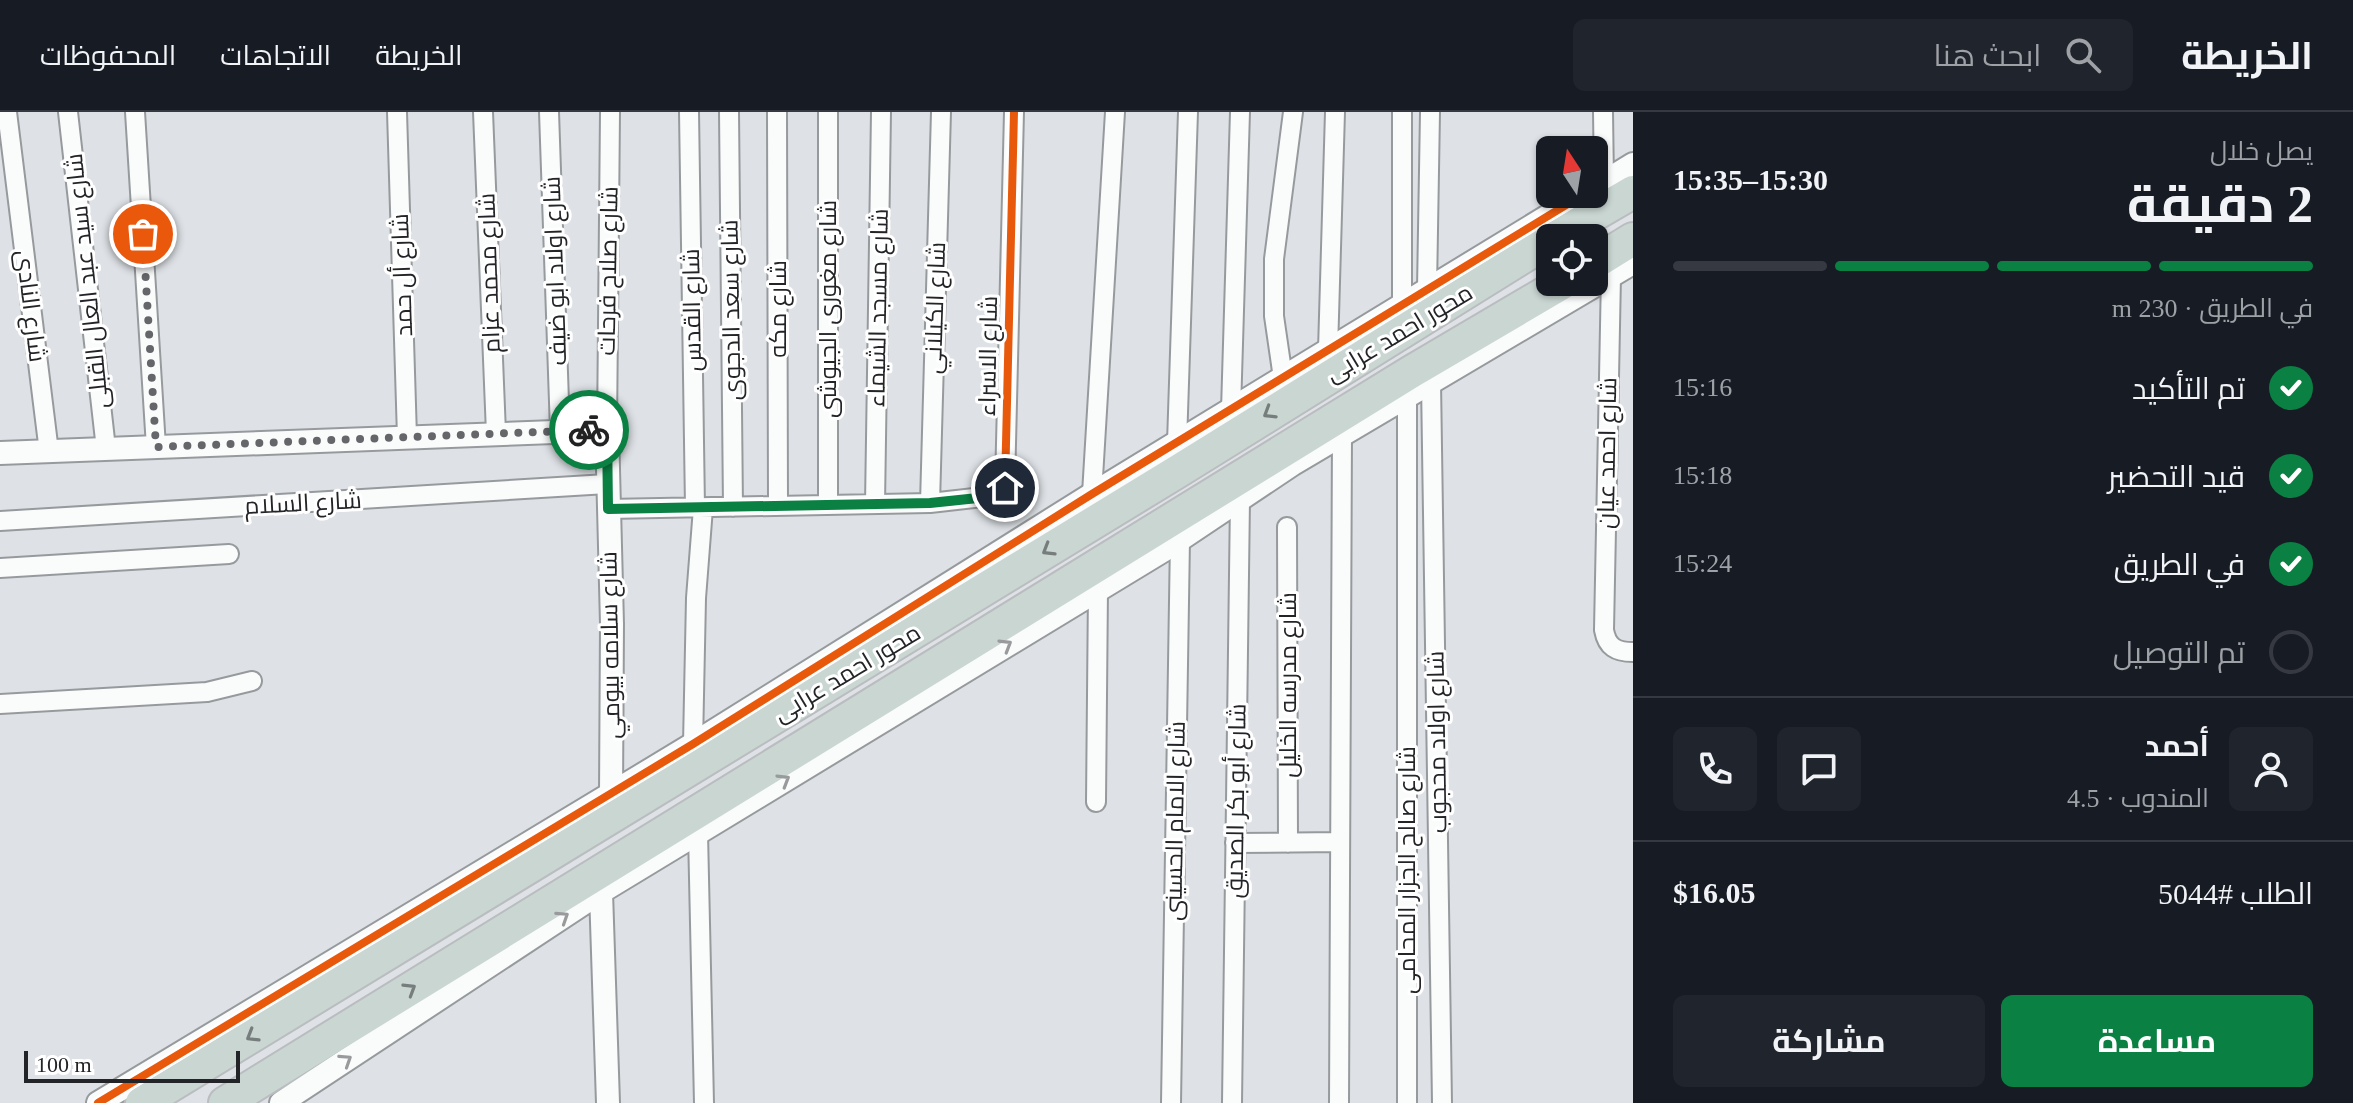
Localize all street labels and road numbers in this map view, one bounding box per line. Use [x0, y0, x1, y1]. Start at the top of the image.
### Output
street label: شارع سيد عبد العال القبلى [61, 152, 116, 410]
street label: شارع اولاد ابو ضيف [539, 176, 574, 366]
street label: شارع صلاح فرحات [594, 186, 625, 356]
street label: شارع محمد عزام [473, 192, 508, 354]
street label: شارع مغورى الجيوشى [815, 200, 844, 418]
street label: شارع مسجد الشيماء [863, 208, 896, 408]
street label: شارع أل حمد [384, 213, 420, 337]
street label: شارع سعد الدجوى [716, 219, 749, 401]
street label: شارع الكيلاني [920, 242, 956, 375]
street label: شارع النادى [8, 248, 51, 364]
street label: شارع القدس [678, 248, 709, 372]
street label: شارع مكه [765, 260, 794, 358]
street label: محور احمد عرابى [1321, 279, 1478, 388]
street label: شارع الاسراء [974, 296, 1005, 417]
street label: شارع احمد عيان [1593, 377, 1624, 529]
street label: شارع السلام [244, 487, 362, 522]
street label: شارع سلامه بيومي [595, 551, 631, 739]
street label: شارع مدرسه الخليل [1275, 592, 1304, 778]
street label: محور احمد عرابى [769, 619, 926, 728]
street label: شارع اولاد محجوب [1422, 651, 1455, 833]
street label: شارع أبو بكر الصديق [1218, 703, 1254, 899]
street label: شارع الامام الحسينى [1160, 721, 1193, 921]
street label: شارع صالح الجزار المحامى [1394, 746, 1423, 994]

